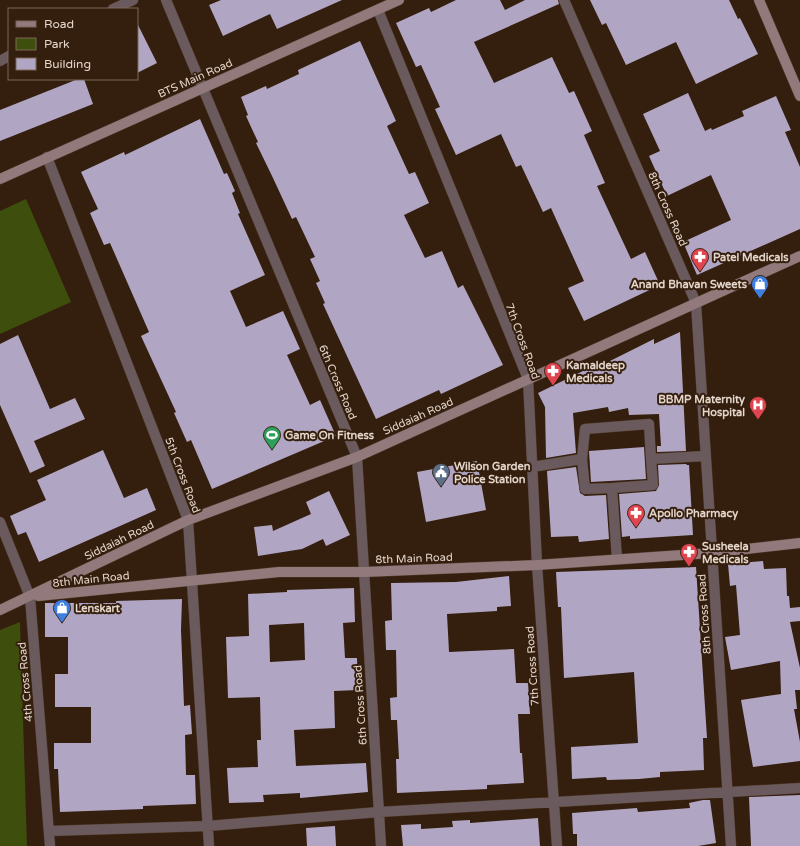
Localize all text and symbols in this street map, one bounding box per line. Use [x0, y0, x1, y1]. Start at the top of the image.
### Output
legend [8, 8, 138, 80]
text: Road [44, 17, 74, 31]
text: Park [44, 37, 70, 51]
street label: BTS Main Road [156, 56, 235, 101]
text: Building [44, 57, 91, 71]
street label: 8th Cross Road [645, 170, 690, 248]
pharmacy icon: Patel Medicals [690, 247, 710, 272]
place label: Patel Medicals [713, 251, 789, 264]
shop icon: Anand Bhavan Sweets [750, 274, 770, 299]
place label: Anand Bhavan Sweets [631, 278, 748, 291]
street label: 7th Cross Road [503, 301, 542, 381]
street label: 6th Cross Road [316, 343, 359, 422]
place label: Kamaldeep Medicals [566, 359, 625, 385]
pharmacy icon: Kamaldeep Medicals [543, 361, 563, 386]
place label: BBMP Maternity Hospital [658, 393, 745, 420]
street label: Siddaiah Road [381, 395, 455, 438]
hospital icon: BBMP Maternity Hospital [748, 395, 768, 420]
sports icon: Game On Fitness [262, 425, 282, 450]
place label: Game On Fitness [285, 429, 375, 442]
street label: 5th Cross Road [162, 435, 203, 515]
place label: Wilson Garden Police Station [454, 460, 531, 486]
public building icon: Wilson Garden Police Station [431, 462, 451, 487]
pharmacy icon: Apollo Pharmacy [626, 503, 646, 528]
place label: Apollo Pharmacy [649, 507, 738, 521]
street label: Siddaiah Road [82, 518, 156, 563]
place label: Susheela Medicals [702, 540, 749, 566]
pharmacy icon: Susheela Medicals [679, 542, 699, 567]
street label: 8th Main Road [375, 551, 453, 566]
street label: 8th Main Road [52, 569, 130, 590]
street label: 8th Cross Road [695, 574, 714, 654]
shop icon: Lenskart [52, 598, 72, 623]
place label: Lenskart [75, 602, 121, 615]
street label: 7th Cross Road [523, 626, 542, 706]
street label: 4th Cross Road [16, 641, 35, 722]
street label: 6th Cross Road [351, 665, 370, 745]

